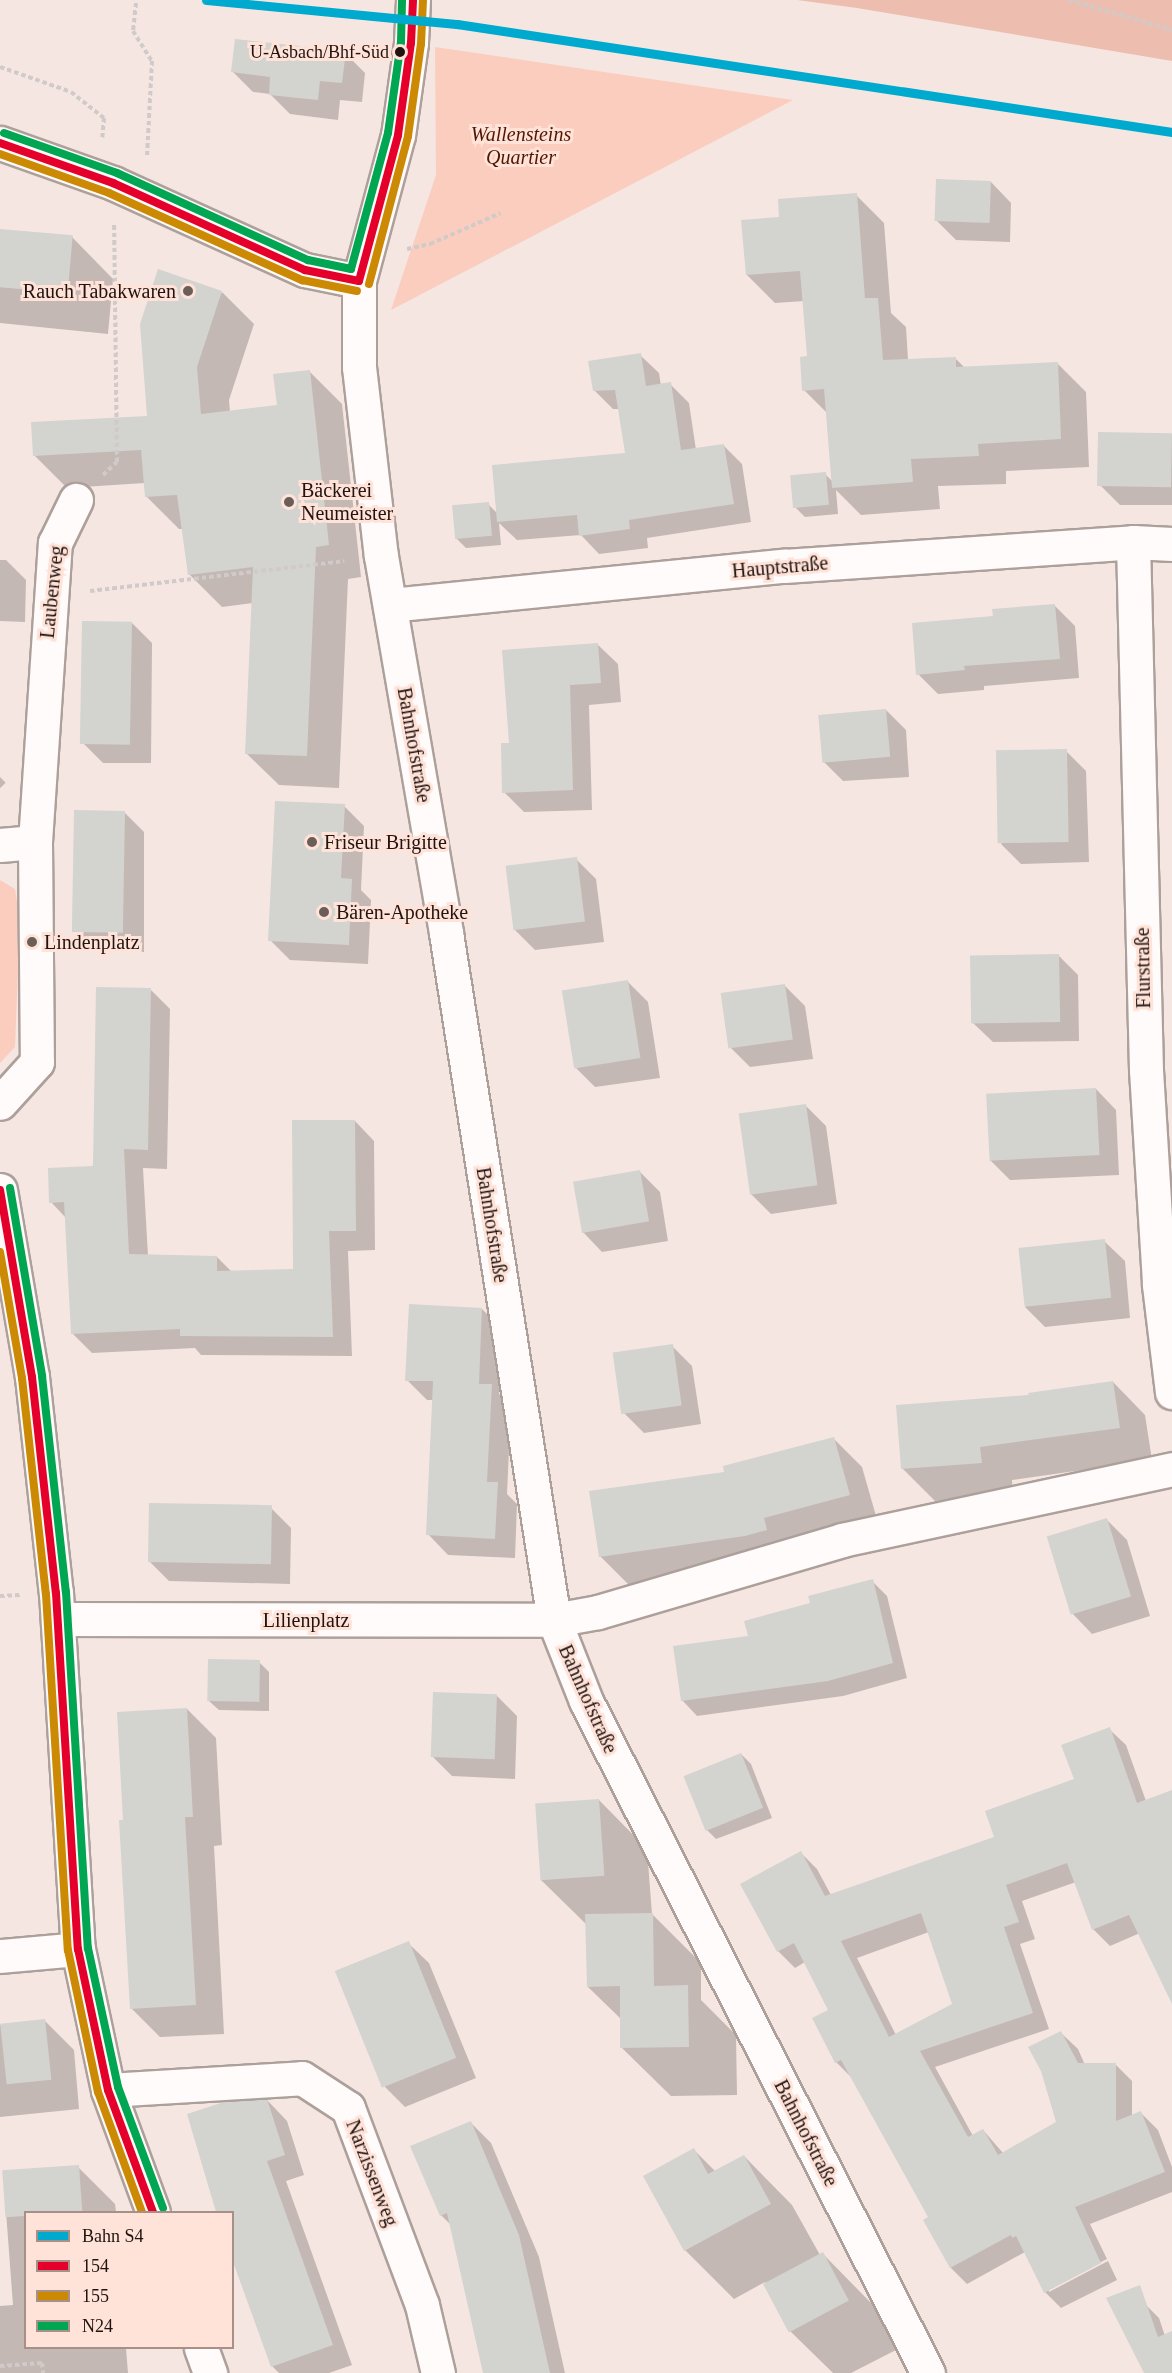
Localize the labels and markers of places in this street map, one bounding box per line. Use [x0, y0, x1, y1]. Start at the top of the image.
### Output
place label: U-Asbach/Bhf-Süd [250, 41, 389, 63]
marker: U-Asbach/Bhf-Süd [394, 46, 406, 58]
place label: Rauch Tabakwaren [22, 279, 176, 303]
marker: Rauch Tabakwaren [181, 284, 195, 298]
place label: Bäckerei Neumeister [301, 478, 393, 525]
marker: Bäckerei Neumeister [282, 495, 296, 509]
place label: Friseur Brigitte [324, 830, 447, 854]
marker: Friseur Brigitte [305, 835, 319, 849]
place label: Bären-Apotheke [336, 900, 468, 924]
marker: Bären-Apotheke [317, 905, 331, 919]
place label: Lindenplatz [44, 930, 140, 954]
marker: Lindenplatz [25, 935, 39, 949]

